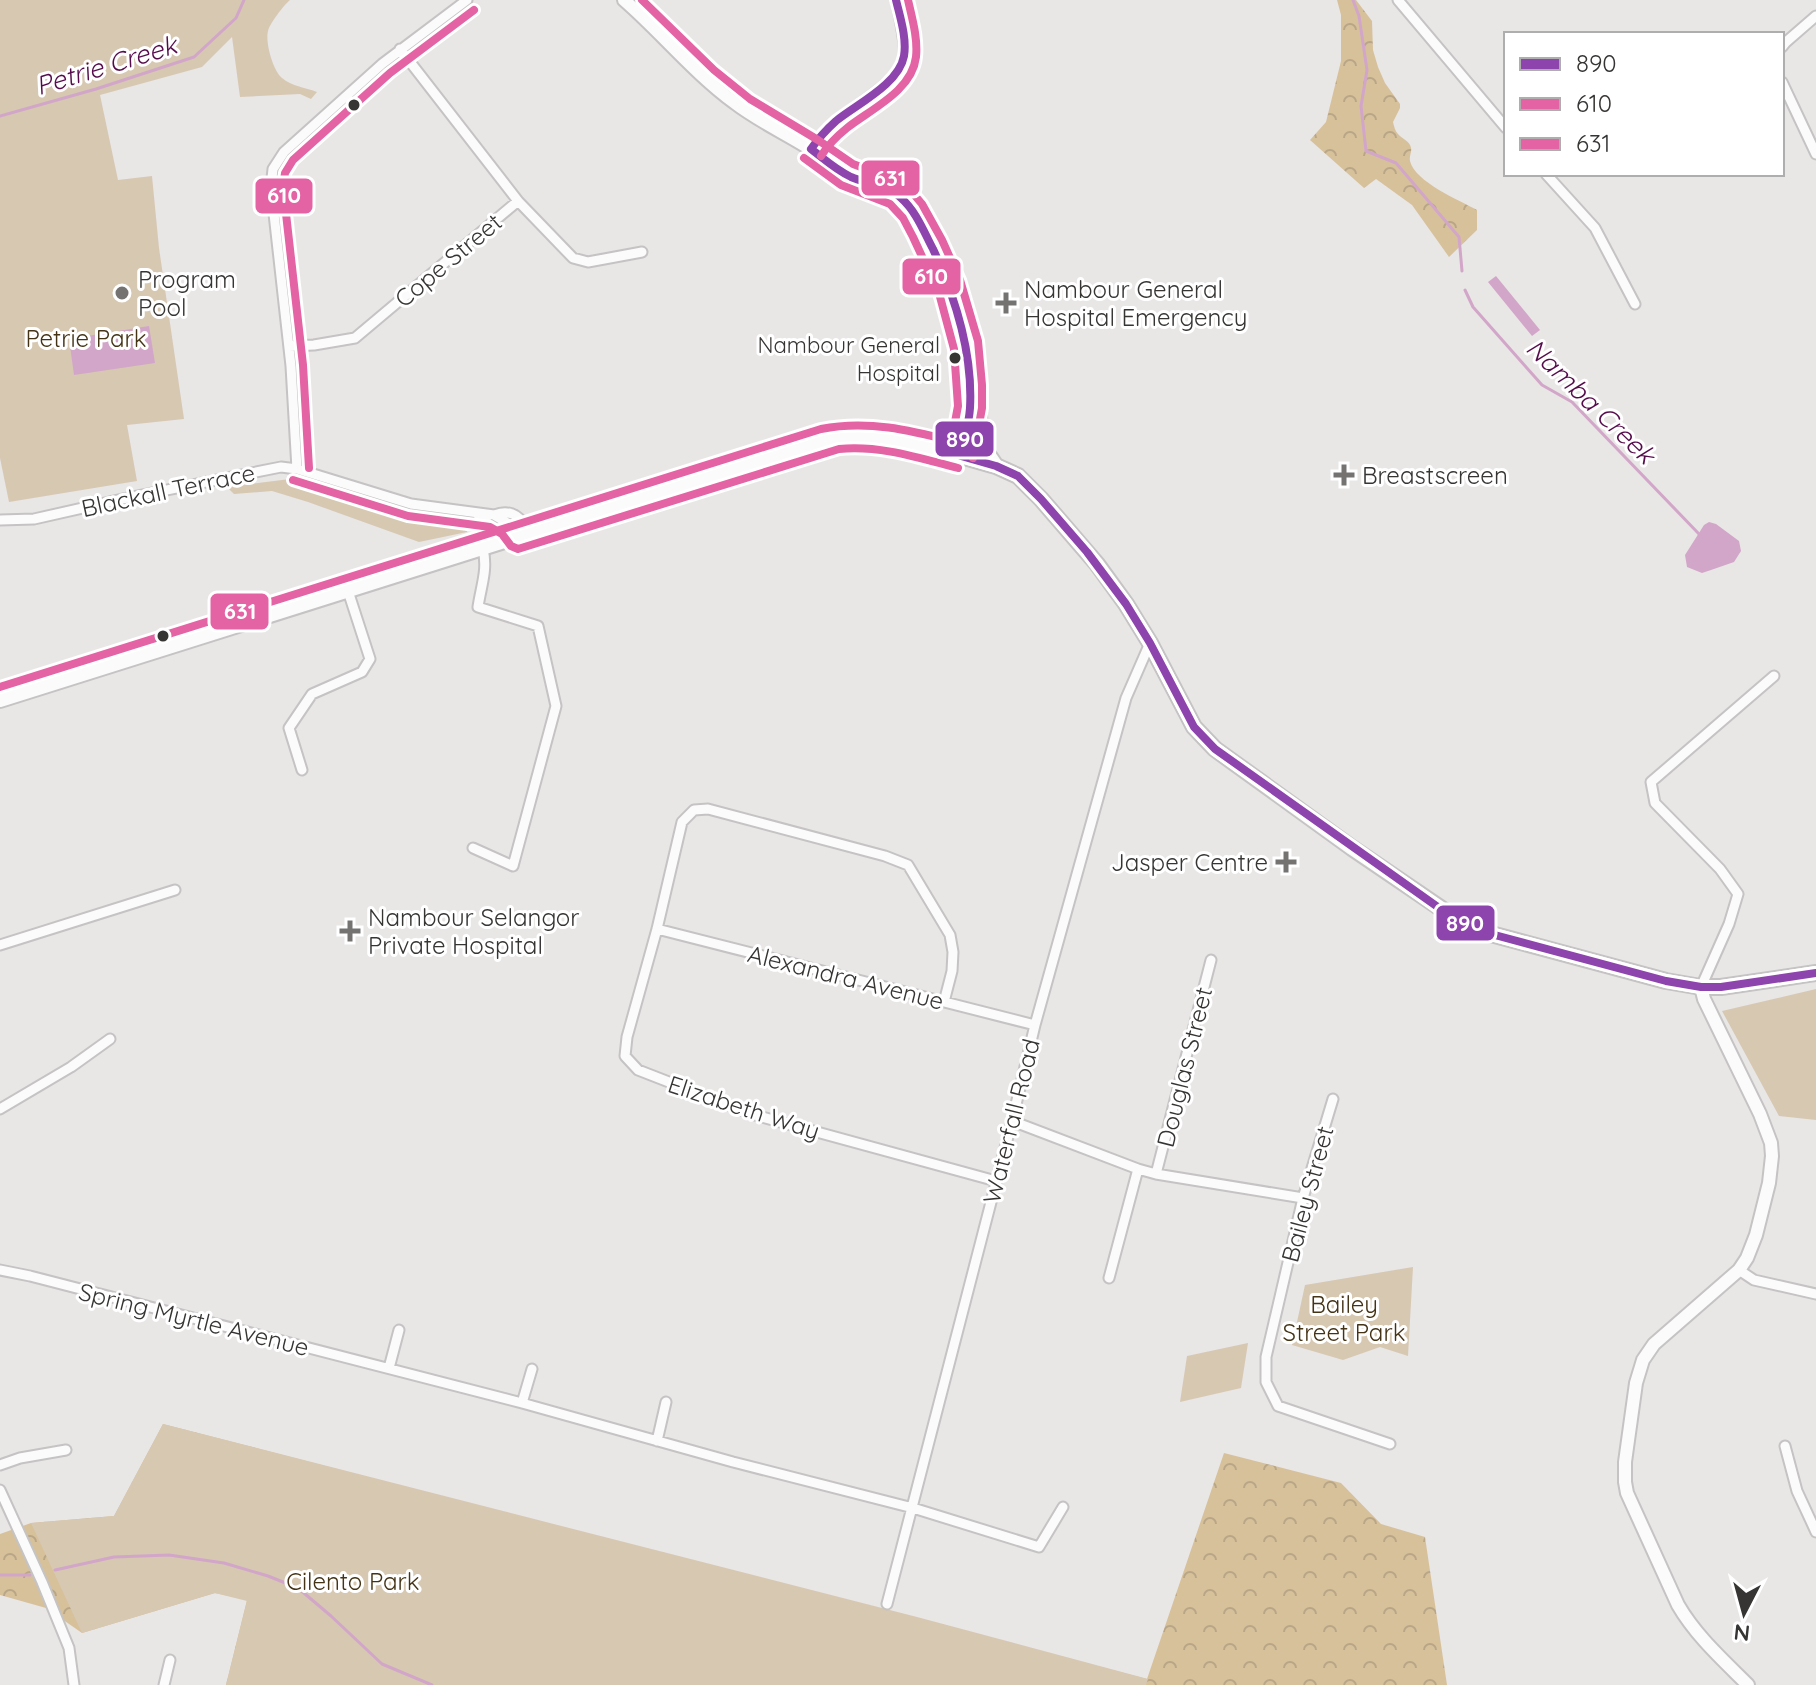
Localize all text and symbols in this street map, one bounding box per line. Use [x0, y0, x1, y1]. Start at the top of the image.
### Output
water label: Petrie Creek [31, 27, 183, 102]
legend [1504, 32, 1784, 176]
text: 890 [1576, 48, 1617, 78]
text: 610 [1576, 88, 1612, 118]
unlabelled marker [346, 97, 362, 113]
text: 631 [1576, 128, 1610, 158]
line badge: 631 [860, 159, 921, 197]
text: 631 [874, 164, 906, 192]
line badge: 610 [254, 177, 314, 215]
text: 610 [267, 181, 301, 209]
street label: Cope Street [388, 207, 508, 313]
line badge: 610 [901, 257, 962, 296]
text: 610 [914, 262, 948, 290]
place label: Program Pool [138, 264, 236, 322]
place label: Nambour General Hospital Emergency [1024, 274, 1247, 332]
marker: Program Pool [113, 284, 131, 302]
marker: Nambour General Hospital Emergency [995, 292, 1017, 314]
park label: Petrie Park [25, 323, 147, 353]
place label: Nambour General Hospital [758, 331, 940, 387]
water label: Namba Creek [1520, 331, 1664, 472]
marker: Nambour General Hospital [947, 350, 963, 366]
line badge: 890 [934, 420, 995, 458]
text: 890 [946, 425, 984, 453]
street label: Blackall Terrace [78, 457, 258, 523]
place label: Breastscreen [1362, 460, 1508, 490]
marker: Breastscreen [1333, 464, 1355, 486]
line badge: 631 [209, 592, 270, 631]
text: 631 [224, 597, 256, 625]
unlabelled marker [155, 628, 171, 644]
place label: Jasper Centre [1111, 847, 1268, 877]
marker: Jasper Centre [1275, 851, 1297, 873]
place label: Nambour Selangor Private Hospital [368, 902, 580, 960]
line badge: 890 [1435, 904, 1496, 942]
text: 890 [1446, 909, 1484, 937]
marker: Nambour Selangor Private Hospital [339, 920, 361, 942]
street label: Alexandra Avenue [745, 938, 947, 1016]
street label: Douglas Street [1150, 984, 1218, 1150]
street label: Waterfall Road [976, 1036, 1046, 1206]
street label: Elizabeth Way [664, 1068, 824, 1146]
street label: Bailey Street [1274, 1123, 1340, 1265]
street label: Spring Myrtle Avenue [76, 1276, 312, 1362]
park label: Bailey Street Park [1283, 1289, 1405, 1347]
park label: Cilento Park [286, 1566, 420, 1596]
north arrow [1704, 1573, 1784, 1653]
text: N [1732, 1618, 1751, 1648]

